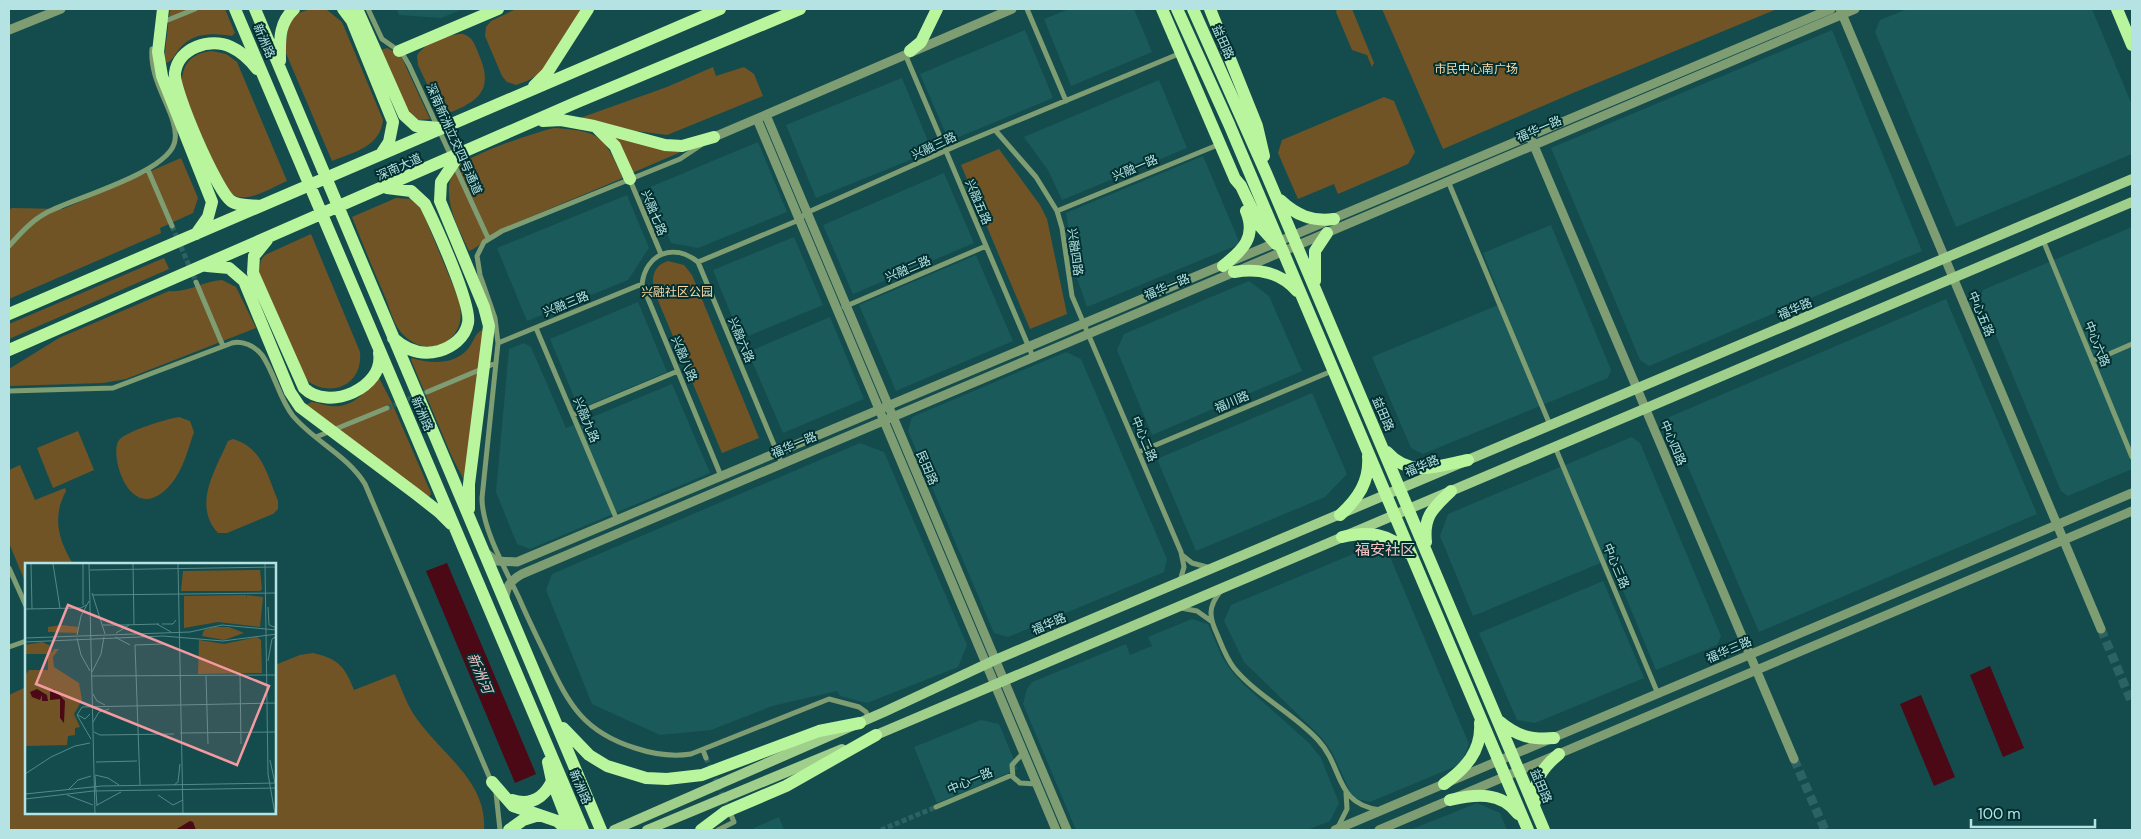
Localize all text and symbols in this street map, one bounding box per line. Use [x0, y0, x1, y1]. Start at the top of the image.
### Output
street label: 新洲路 [250, 21, 278, 61]
street label: 益田路 [1208, 22, 1238, 62]
park label: 市民中心南广场 [1434, 61, 1518, 77]
street label: 深南新洲立交四号通道 [422, 81, 486, 197]
street label: 福华一路 [1514, 112, 1564, 146]
street label: 兴融三路 [909, 129, 959, 163]
street label: 深南大道 [374, 150, 424, 184]
street label: 兴融一路 [1110, 151, 1160, 185]
street label: 兴融五路 [961, 177, 995, 227]
street label: 兴融七路 [638, 188, 670, 238]
street label: 兴融四路 [1064, 227, 1086, 277]
street label: 兴融二路 [883, 252, 933, 286]
street label: 福华一路 [1142, 270, 1192, 304]
park label: 兴融社区公园 [641, 284, 713, 300]
street label: 兴融三路 [541, 288, 591, 320]
street label: 中心五路 [1964, 289, 1998, 339]
street label: 福华路 [1775, 295, 1815, 323]
street label: 兴融六路 [724, 315, 758, 365]
street label: 中心六路 [2081, 319, 2113, 369]
street label: 兴融八路 [667, 334, 701, 384]
street label: 福川路 [1212, 388, 1252, 416]
street label: 新洲路 [408, 394, 436, 434]
street label: 益田路 [1369, 394, 1397, 434]
street label: 兴融九路 [569, 395, 603, 445]
street label: 中心二路 [1127, 414, 1161, 464]
street label: 中心四路 [1656, 418, 1690, 468]
street label: 福华一路 [769, 428, 819, 462]
street label: 民田路 [913, 448, 941, 488]
street label: 福华路 [1402, 452, 1442, 480]
district label: 福安社区 [1355, 540, 1415, 560]
street label: 中心三路 [1599, 541, 1633, 591]
inset map [25, 563, 276, 814]
street label: 福华路 [1029, 610, 1069, 638]
street label: 福华三路 [1704, 633, 1754, 667]
water label: 新洲河 [464, 650, 498, 699]
street label: 中心一路 [945, 764, 995, 798]
street label: 益田路 [1527, 766, 1555, 806]
street label: 新洲路 [566, 767, 594, 807]
scale bar [1971, 796, 2095, 828]
text: 100 m [1978, 804, 2021, 824]

